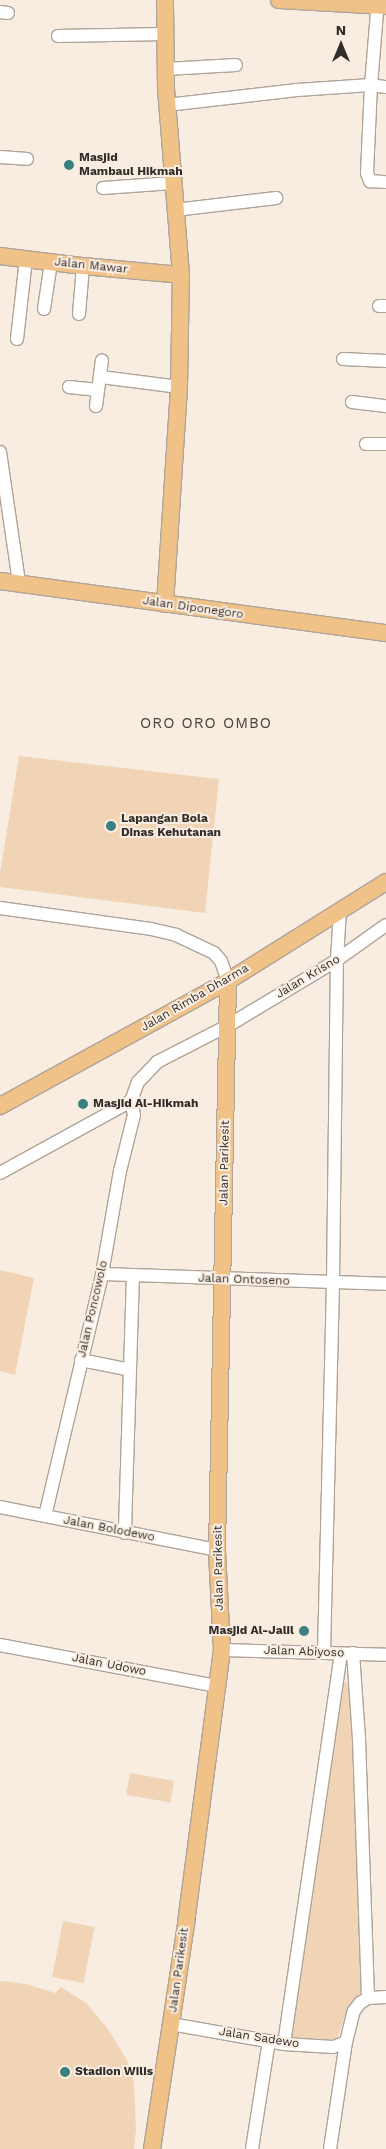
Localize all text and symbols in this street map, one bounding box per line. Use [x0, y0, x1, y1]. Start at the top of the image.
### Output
north arrow [316, 20, 366, 70]
text: N [336, 22, 346, 38]
place label: Masjid Mambaul Hikmah [79, 151, 183, 179]
marker: Masjid Mambaul Hikmah [63, 159, 75, 171]
street label: Jalan Mawar [54, 255, 128, 277]
street label: Jalan Diponegoro [142, 594, 244, 622]
district label: ORO ORO OMBO [139, 715, 273, 733]
place label: Lapangan Bola Dinas Kehutanan [121, 812, 221, 840]
marker: Lapangan Bola Dinas Kehutanan [105, 820, 117, 832]
street label: Jalan Krisno [273, 952, 343, 1002]
street label: Jalan Rimba Dharma [138, 961, 252, 1035]
place label: Masjid Al-Hikmah [93, 1097, 199, 1111]
marker: Masjid Al-Hikmah [77, 1098, 89, 1110]
street label: Jalan Parikesit [217, 1120, 233, 1206]
street label: Jalan Poncowolo [75, 1259, 111, 1359]
street label: Jalan Ontoseno [198, 1271, 290, 1289]
street label: Jalan Bolodewo [62, 1513, 156, 1545]
street label: Jalan Parikesit [211, 1525, 227, 1611]
place label: Masjid Al-Jalil [208, 1624, 294, 1638]
marker: Masjid Al-Jalil [298, 1625, 310, 1637]
street label: Jalan Abiyoso [263, 1643, 345, 1661]
street label: Jalan Udowo [71, 1651, 147, 1679]
street label: Jalan Parikesit [166, 1927, 192, 2013]
street label: Jalan Sadewo [218, 2025, 300, 2051]
place label: Stadion Wilis [75, 2065, 153, 2079]
marker: Stadion Wilis [59, 2066, 71, 2078]

